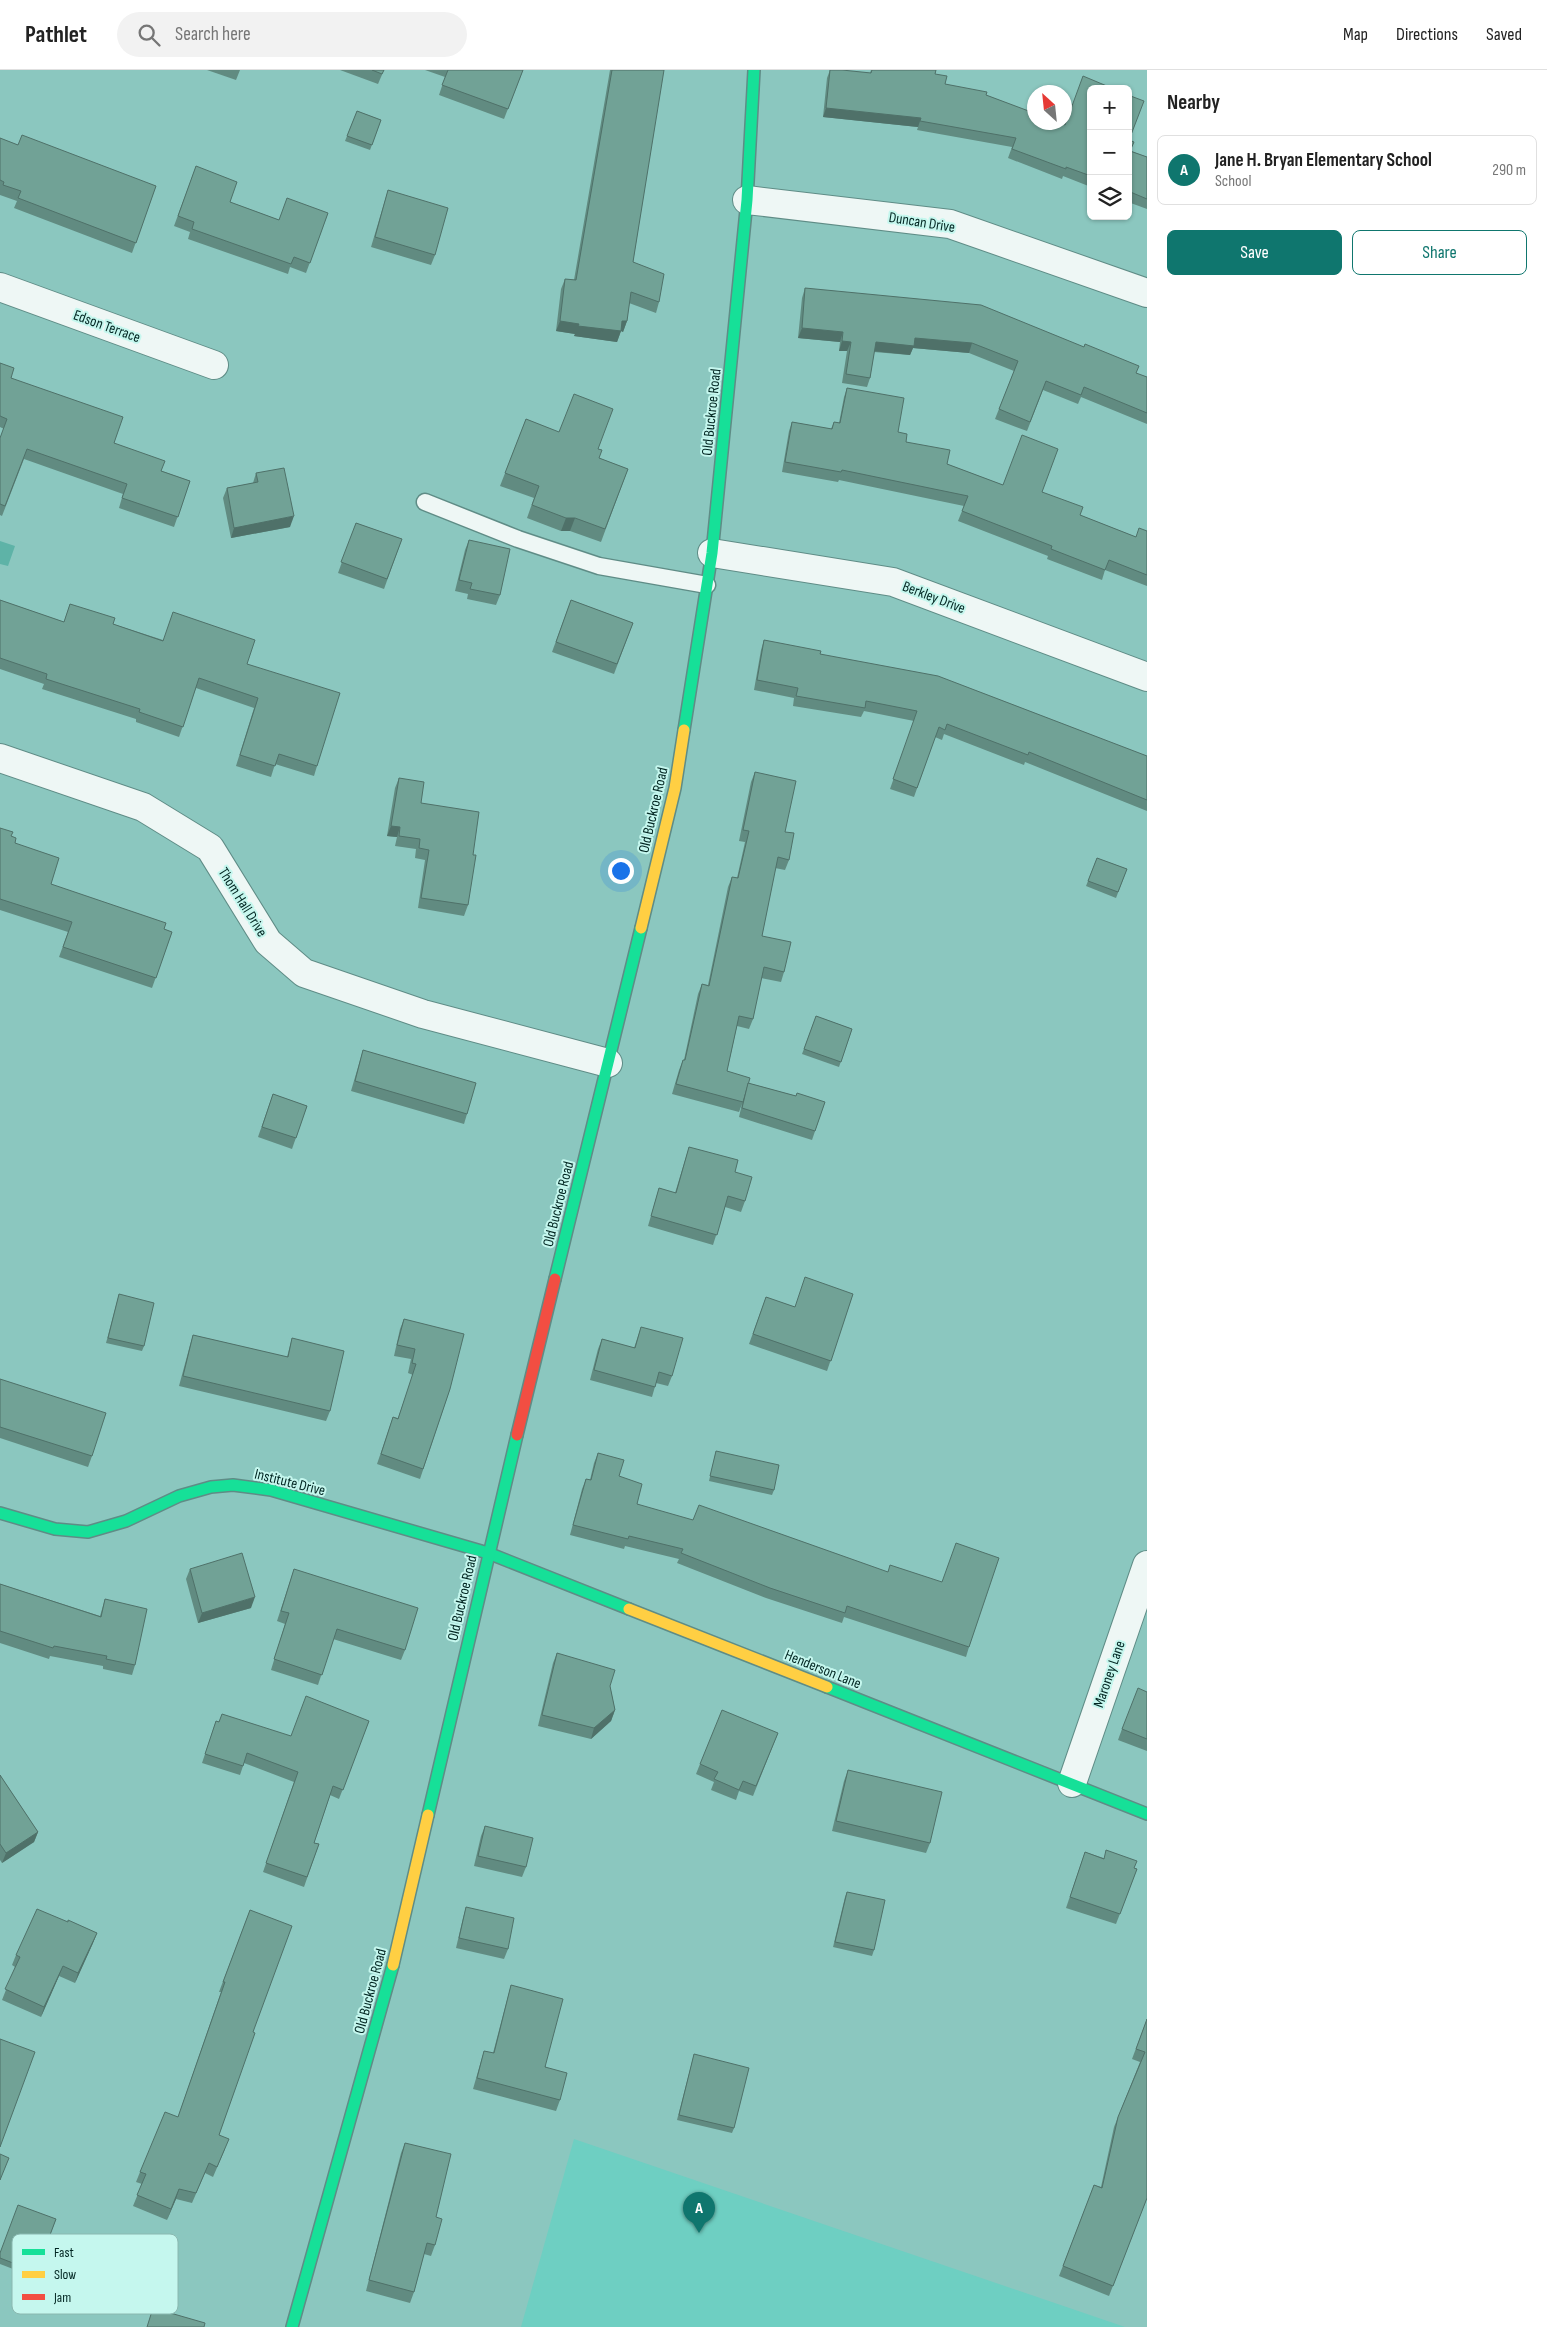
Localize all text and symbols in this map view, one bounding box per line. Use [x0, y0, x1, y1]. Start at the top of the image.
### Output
search box [117, 12, 467, 57]
text: Pathlet [25, 20, 87, 49]
icon: search [135, 21, 163, 49]
text: Search here [175, 23, 251, 46]
text: Map [1343, 24, 1368, 45]
text: Directions [1396, 24, 1458, 45]
text: Saved [1486, 24, 1522, 45]
north arrow [1027, 85, 1072, 130]
map controls [1087, 85, 1132, 220]
button: + [1087, 85, 1132, 130]
text: Nearby [1167, 90, 1220, 115]
button: − [1087, 130, 1132, 175]
text: Jane H. Bryan Elementary School [1215, 149, 1432, 172]
text: A [1180, 161, 1188, 180]
text: 290 m [1492, 161, 1526, 180]
text: School [1215, 172, 1251, 191]
button: layers [1087, 175, 1132, 220]
street label: Duncan Drive [888, 208, 956, 237]
button: Save [1167, 230, 1342, 275]
button: Share [1352, 230, 1527, 275]
street label: Edson Terrace [71, 306, 143, 347]
street label: Old Buckroe Road [697, 368, 726, 456]
street label: Berkley Drive [900, 577, 968, 618]
street label: Old Buckroe Road [634, 765, 673, 855]
your location [608, 858, 634, 884]
street label: Thom Hall Drive [214, 864, 271, 940]
street label: Old Buckroe Road [539, 1160, 578, 1249]
street label: Institute Drive [253, 1465, 327, 1500]
street label: Old Buckroe Road [443, 1553, 482, 1643]
street label: Maroney Lane [1089, 1638, 1130, 1710]
street label: Henderson Lane [782, 1646, 864, 1693]
street label: Old Buckroe Road [350, 1947, 391, 2036]
pin: A [683, 2192, 715, 2233]
legend [12, 2234, 178, 2314]
text: Fast [54, 2244, 74, 2261]
text: Slow [54, 2266, 76, 2283]
text: Jam [53, 2289, 71, 2306]

